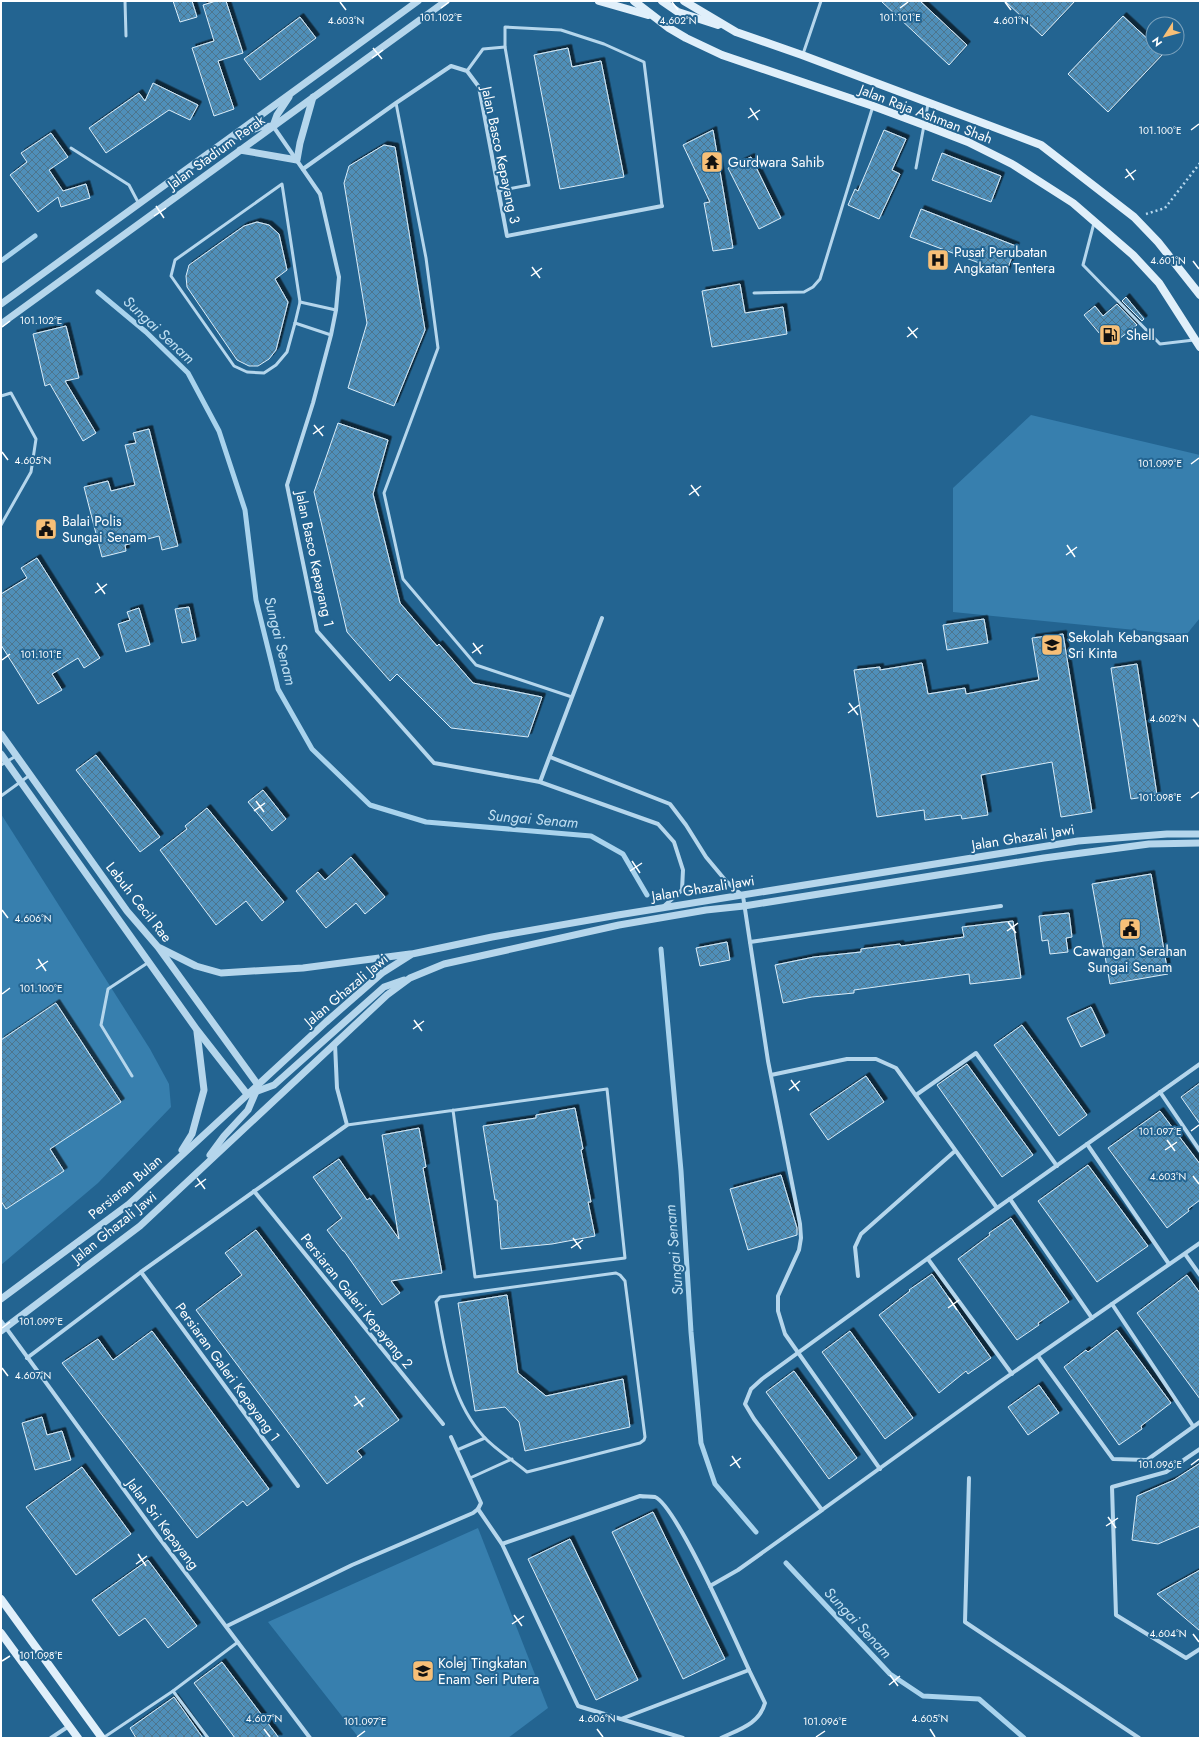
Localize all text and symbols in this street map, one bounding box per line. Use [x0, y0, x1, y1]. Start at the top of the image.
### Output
text: 101.102°E [420, 10, 462, 25]
text: 101.101°E [879, 10, 921, 25]
text: 4.603°N [328, 13, 364, 28]
text: 4.602°N [660, 13, 696, 28]
text: 4.601°N [993, 13, 1029, 28]
north arrow [1145, 16, 1185, 56]
text: N [1148, 34, 1166, 50]
street label: Jalan Raja Ashman Shah [855, 79, 995, 149]
street label: Jalan Basco Kepayang 3 [476, 83, 525, 226]
street label: Jalan Stadium Perak [162, 109, 269, 195]
text: 101.100°E [1139, 123, 1181, 138]
temple icon: Gurdwara Sahib [699, 149, 725, 175]
place label: Gurdwara Sahib [728, 152, 824, 172]
place label: Pusat Perubatan Angkatan Tentera [954, 242, 1055, 278]
hospital icon: Pusat Perubatan Angkatan Tentera [925, 247, 951, 273]
text: 4.601°N [1150, 253, 1186, 268]
water label: Sungai Senam [118, 291, 200, 369]
text: 101.102°E [20, 313, 62, 328]
fuel station icon: Shell [1097, 322, 1123, 348]
place label: Shell [1126, 325, 1155, 345]
text: 4.605°N [15, 453, 51, 468]
text: 101.099°E [1138, 456, 1182, 471]
street label: Jalan Basco Kepayang 1 [290, 487, 339, 629]
place label: Balai Polis Sungai Senam [62, 511, 147, 547]
public building icon: Balai Polis Sungai Senam [33, 516, 59, 542]
water label: Sungai Senam [258, 594, 302, 688]
place label: Sekolah Kebangsaan Sri Kinta [1068, 627, 1189, 663]
school or university icon: Sekolah Kebangsaan Sri Kinta [1039, 632, 1065, 658]
text: 101.101°E [20, 647, 62, 662]
text: 4.602°N [1150, 711, 1186, 726]
text: 101.098°E [1138, 790, 1182, 805]
water label: Sungai Senam [487, 804, 579, 834]
street label: Jalan Ghazali Jawi [968, 819, 1076, 855]
street label: Lebuh Cecil Rae [101, 858, 177, 946]
street label: Jalan Ghazali Jawi [648, 870, 756, 906]
text: 4.606°N [15, 911, 51, 926]
public building icon: Cawangan Serahan Sungai Senam [1117, 916, 1143, 942]
place label: Cawangan Serahan Sungai Senam [1073, 941, 1187, 977]
street label: Jalan Ghazali Jawi [298, 949, 392, 1032]
text: 101.100°E [20, 981, 62, 996]
text: 101.097°E [1139, 1124, 1182, 1139]
street label: Persiaran Bulan [84, 1150, 166, 1224]
text: 4.603°N [1150, 1169, 1186, 1184]
street label: Jalan Ghazali Jawi [66, 1187, 161, 1269]
water label: Sungai Senam [659, 1204, 689, 1296]
street label: Persiaran Galeri Kepayang 2 [296, 1229, 418, 1373]
street label: Persiaran Galeri Kepayang 1 [171, 1299, 285, 1445]
text: 101.099°E [19, 1314, 63, 1329]
text: 4.607°N [15, 1368, 51, 1383]
text: 101.096°E [1138, 1457, 1182, 1472]
street label: Jalan Sri Kepayang [121, 1473, 204, 1574]
water label: Sungai Senam [819, 1582, 897, 1664]
text: 4.604°N [1150, 1626, 1186, 1641]
text: 101.098°E [19, 1648, 63, 1663]
place label: Kolej Tingkatan Enam Seri Putera [438, 1653, 539, 1689]
school or university icon: Kolej Tingkatan Enam Seri Putera [410, 1658, 436, 1684]
text: 4.607°N [246, 1711, 282, 1726]
text: 4.606°N [579, 1711, 615, 1726]
text: 4.605°N [912, 1711, 948, 1726]
text: 101.097°E [344, 1714, 387, 1729]
text: 101.096°E [803, 1714, 847, 1729]

